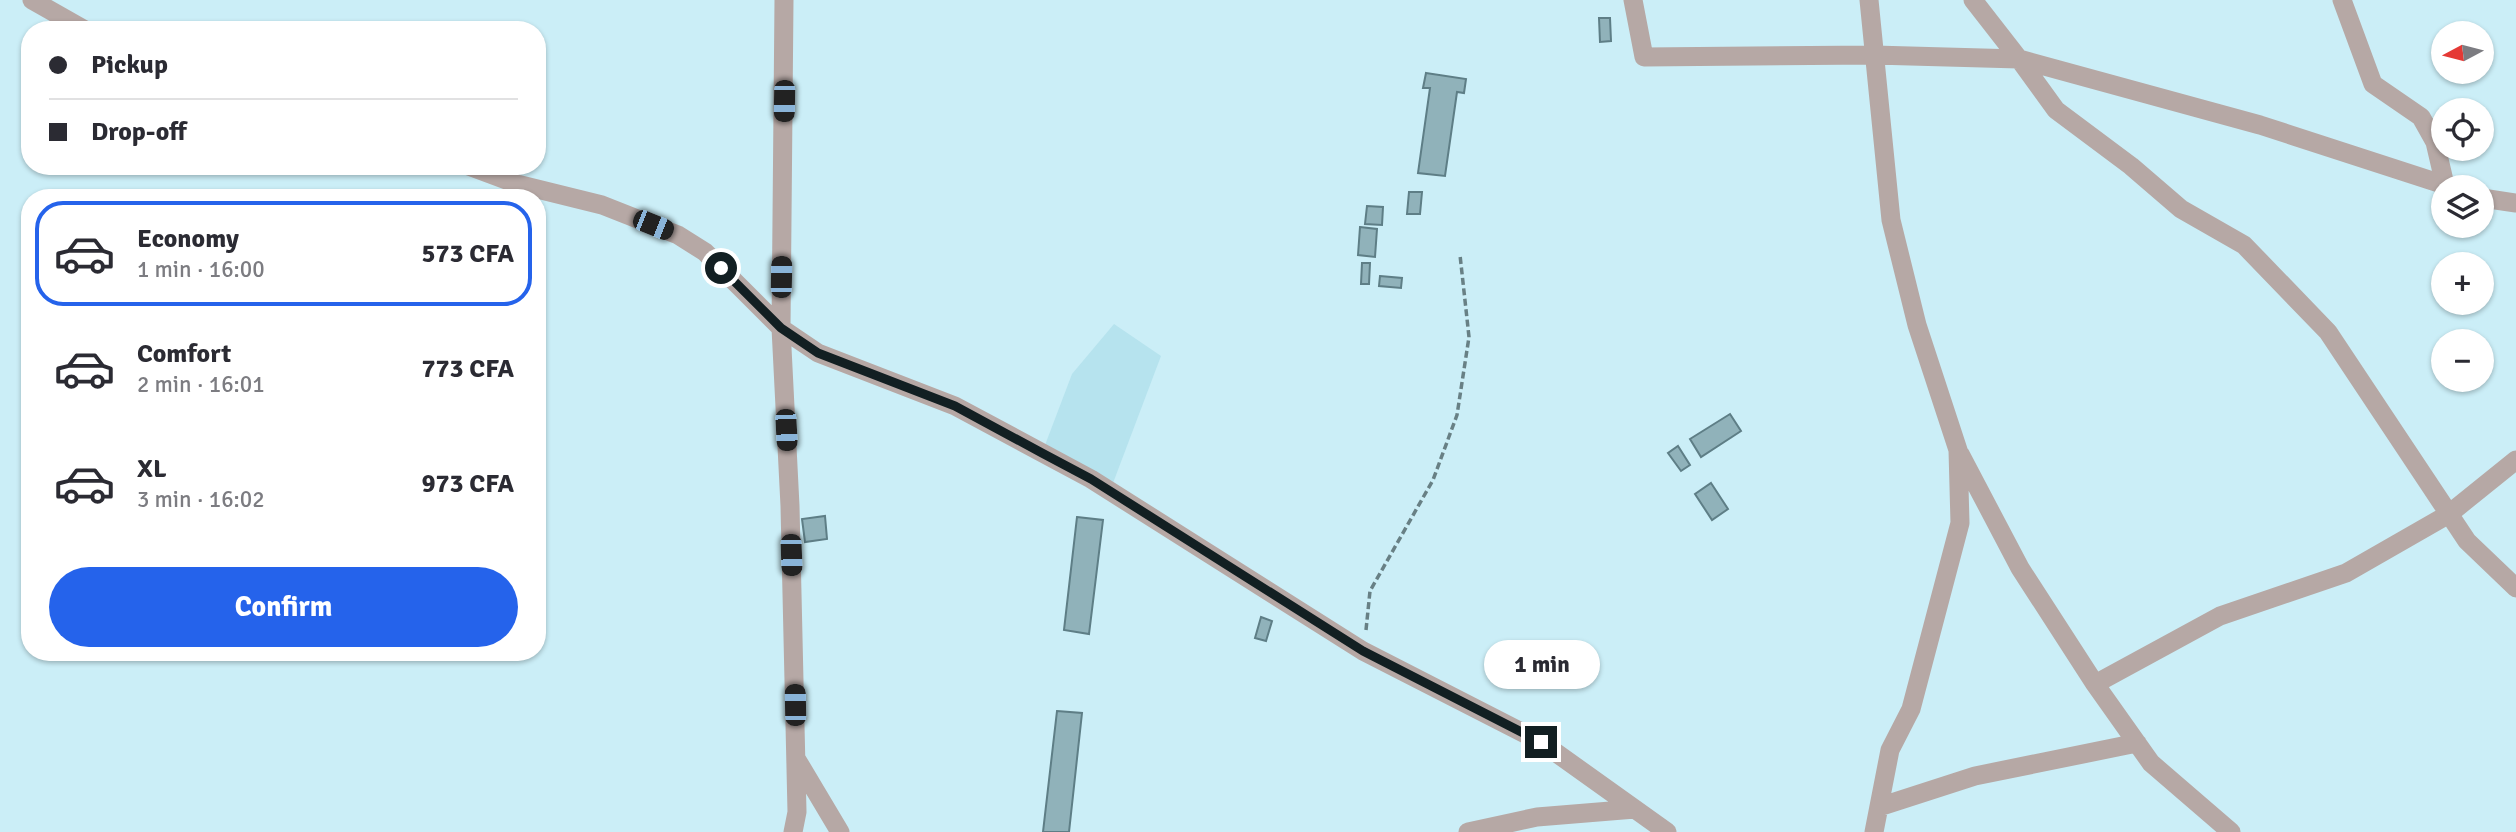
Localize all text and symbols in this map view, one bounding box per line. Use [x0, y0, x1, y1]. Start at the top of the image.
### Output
north arrow [2431, 21, 2494, 84]
map controls [2431, 21, 2494, 392]
text: Pickup [91, 49, 168, 81]
car [774, 80, 795, 122]
button: locate [2431, 98, 2494, 161]
text: Drop-off [91, 116, 187, 148]
button: layers [2431, 175, 2494, 238]
car [630, 207, 677, 243]
icon: car [53, 222, 116, 285]
text: Economy [137, 223, 239, 255]
text: 573 CFA [422, 238, 514, 270]
route start [705, 252, 737, 284]
button: + [2431, 252, 2494, 315]
text: 1 min · 16:00 [137, 255, 265, 284]
car [771, 256, 792, 298]
button: − [2431, 329, 2494, 392]
icon: car [53, 337, 116, 400]
text: Comfort [137, 338, 231, 370]
text: 773 CFA [422, 353, 514, 385]
text: 2 min · 16:01 [137, 370, 265, 399]
car [775, 408, 798, 452]
icon: car [53, 452, 116, 515]
text: XL [137, 453, 167, 485]
text: 973 CFA [422, 468, 514, 500]
text: 3 min · 16:02 [137, 485, 265, 514]
car [780, 534, 803, 576]
button: Confirm [49, 567, 518, 647]
callout: 1 min [1483, 640, 1599, 690]
text: 1 min [1514, 650, 1570, 679]
car [785, 684, 806, 726]
route end [1525, 726, 1557, 758]

